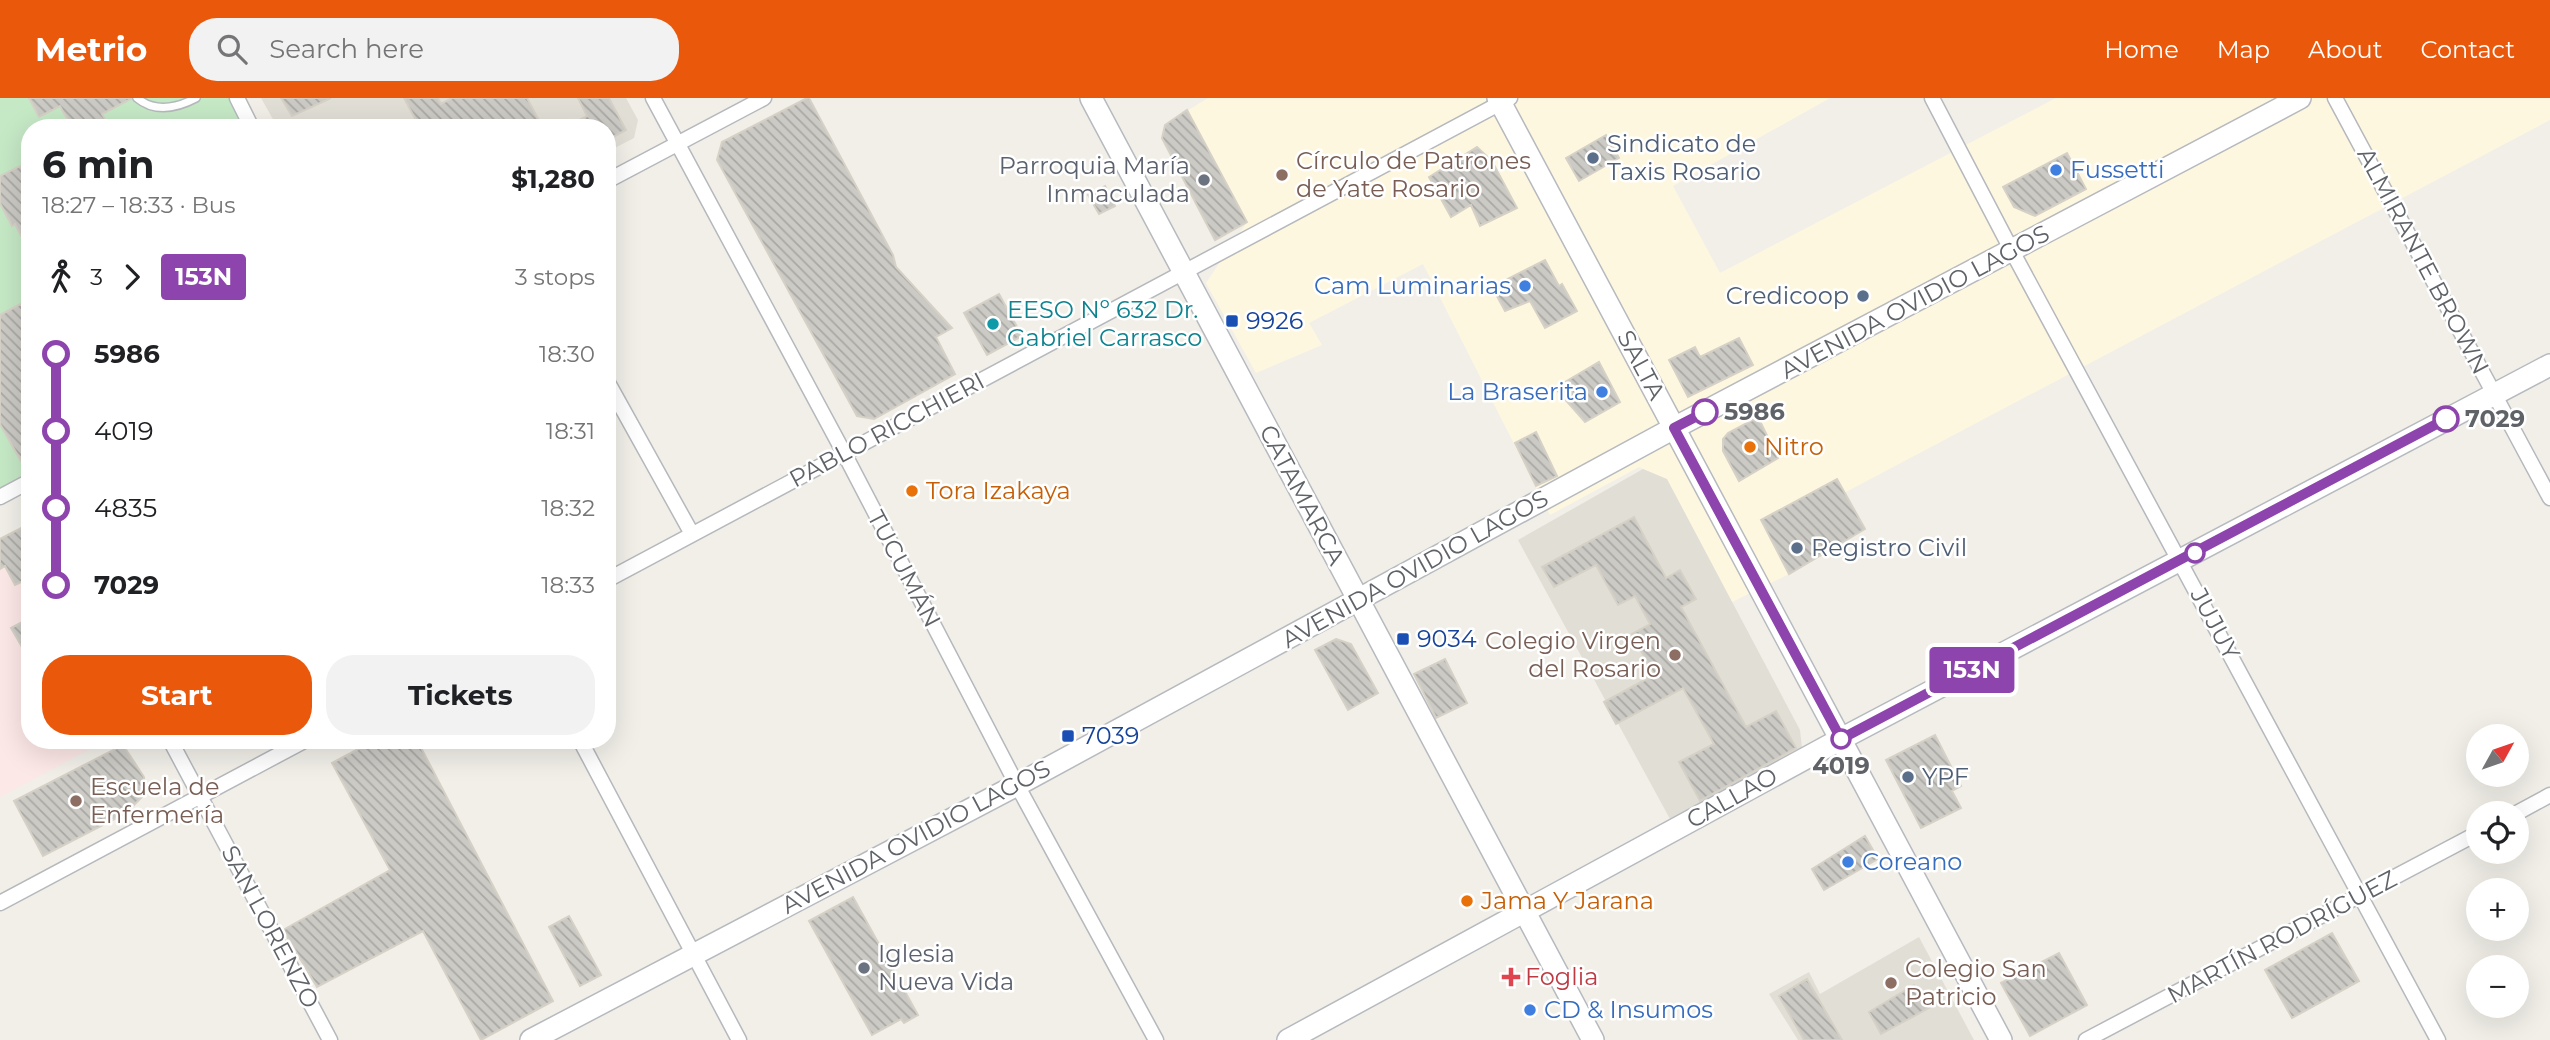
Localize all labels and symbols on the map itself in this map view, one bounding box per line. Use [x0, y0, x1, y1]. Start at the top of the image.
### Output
place label: Sindicato de Taxis Rosario [1607, 129, 1761, 186]
street label: ALMIRANTE BROWN [2351, 142, 2496, 379]
place label: Círculo de Patrones de Yate Rosario [1296, 146, 1531, 203]
marker: Sindicato de Taxis Rosario [1585, 150, 1601, 166]
place label: Parroquia María Inmaculada [999, 151, 1190, 208]
place label: Fussetti [2070, 155, 2164, 184]
marker: Fussetti [2048, 162, 2064, 178]
marker: Círculo de Patrones de Yate Rosario [1274, 167, 1290, 183]
marker: Parroquia María Inmaculada [1196, 172, 1212, 188]
street label: AVENIDA OVIDIO LAGOS [1776, 218, 2054, 385]
place label: Cam Luminarias [1314, 271, 1511, 300]
marker: Cam Luminarias [1517, 278, 1533, 294]
place label: Credicoop [1726, 281, 1849, 310]
marker: Credicoop [1855, 288, 1871, 304]
place label: EESO Nº 632 Dr. Gabriel Carrasco [1007, 295, 1202, 352]
place label: 9926 [1246, 306, 1303, 335]
marker: 9926 [1224, 313, 1240, 329]
marker: EESO Nº 632 Dr. Gabriel Carrasco [985, 316, 1001, 332]
street label: SALTA [1611, 325, 1672, 405]
street label: PABLO RICCHIERI [784, 366, 989, 493]
place label: La Braserita [1447, 377, 1588, 406]
marker: La Braserita [1594, 384, 1610, 400]
place label: 5986 [1724, 397, 1785, 426]
marker: 5986 [1692, 399, 1718, 425]
place label: 7029 [2465, 404, 2525, 433]
marker: 7029 [2433, 406, 2459, 432]
street label: CATAMARCA [1253, 420, 1352, 570]
place label: Nitro [1764, 432, 1824, 461]
marker: Nitro [1742, 439, 1758, 455]
place label: Tora Izakaya [926, 476, 1071, 505]
marker: Tora Izakaya [904, 483, 920, 499]
street label: AVENIDA OVIDIO LAGOS [1277, 483, 1553, 654]
street label: TUCUMÁN [862, 505, 947, 632]
place label: Registro Civil [1811, 533, 1967, 562]
marker: Registro Civil [1789, 540, 1805, 556]
unlabelled marker [2185, 543, 2205, 563]
street label: JUJUY [2184, 582, 2247, 665]
place label: 9034 [1417, 624, 1477, 653]
place label: Colegio Virgen del Rosario [1485, 626, 1661, 683]
marker: 9034 [1395, 631, 1411, 647]
marker: Colegio Virgen del Rosario [1667, 647, 1683, 663]
line badge: 153N [1923, 647, 2021, 693]
place label: 7039 [1082, 721, 1139, 750]
north arrow [2466, 724, 2529, 788]
marker: 7039 [1060, 728, 1076, 744]
marker: 4019 [1831, 729, 1851, 749]
place label: 4019 [1812, 751, 1870, 780]
street label: AVENIDA OVIDIO LAGOS [777, 753, 1055, 920]
street label: CALLAO [1681, 761, 1782, 834]
place label: YPF [1922, 762, 1969, 791]
marker: YPF [1900, 769, 1916, 785]
place label: Escuela de Enfermería [90, 772, 224, 829]
marker: Escuela de Enfermería [68, 793, 84, 809]
street label: SAN LORENZO [215, 840, 326, 1013]
place label: Coreano [1862, 847, 1962, 876]
marker: Coreano [1840, 854, 1856, 870]
street label: MARTÍN RODRÍGUEZ [2162, 864, 2401, 1009]
place label: Jama Y Jarana [1480, 886, 1654, 915]
marker: Jama Y Jarana [1459, 893, 1475, 909]
place label: Iglesia Nueva Vida [878, 939, 1014, 996]
place label: Colegio San Patricio [1905, 954, 2047, 1011]
marker: Iglesia Nueva Vida [856, 960, 872, 976]
place label: Foglia [1525, 962, 1598, 991]
marker: Foglia [1503, 969, 1519, 985]
marker: Colegio San Patricio [1883, 975, 1899, 991]
place label: CD & Insumos [1544, 995, 1713, 1024]
marker: CD & Insumos [1522, 1002, 1538, 1018]

